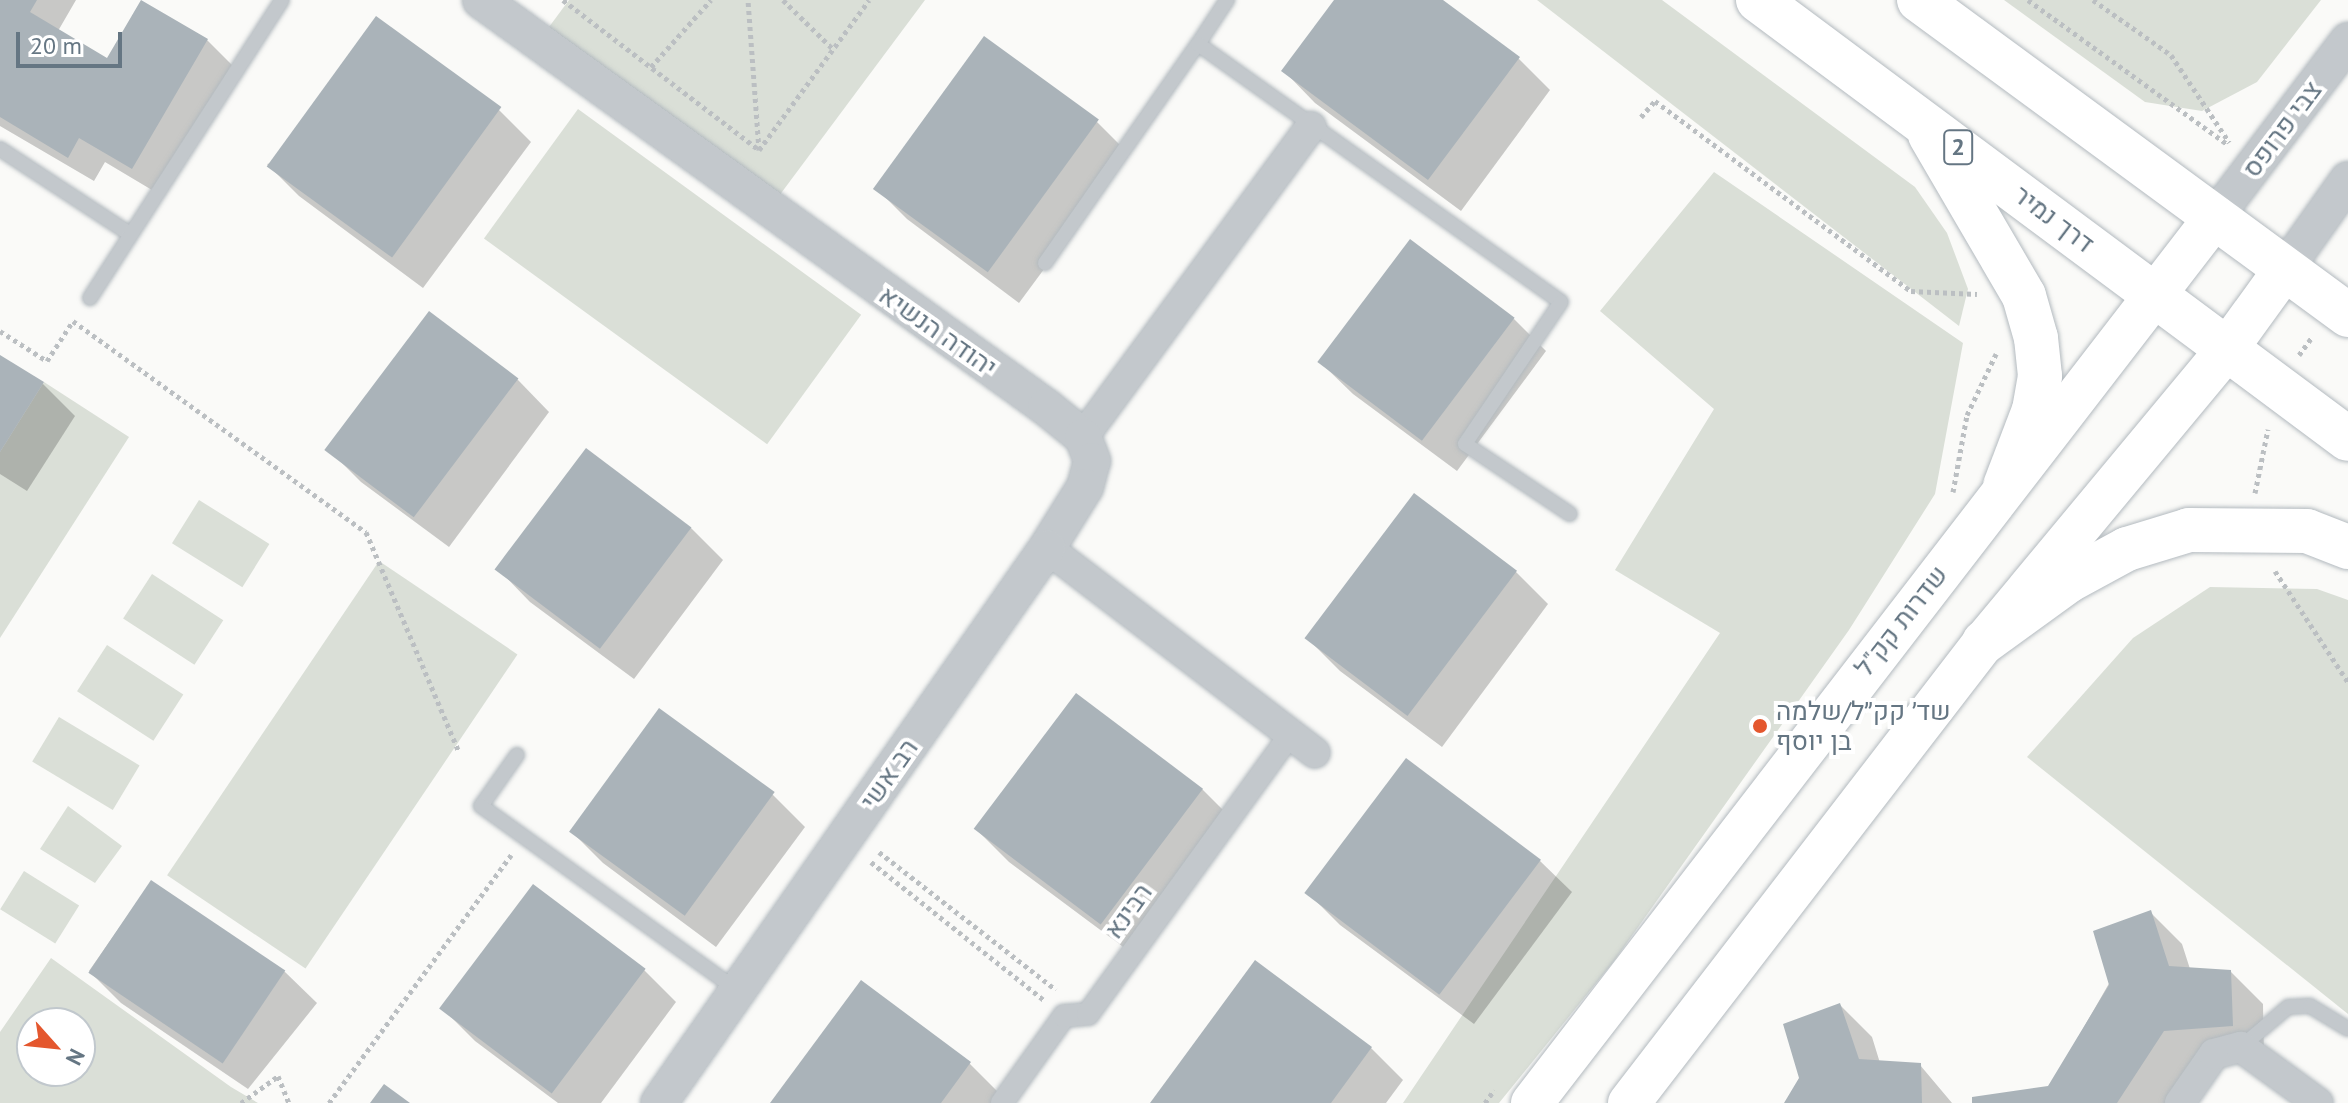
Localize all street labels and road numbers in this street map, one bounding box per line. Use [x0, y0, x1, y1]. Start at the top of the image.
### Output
street label: צבי פרופס [2236, 75, 2328, 183]
road number: 2 [1942, 127, 1974, 167]
street label: דרך נמיר [2008, 179, 2100, 259]
street label: יהודה הנשיא [873, 279, 1003, 383]
street label: שדרות קק"ל [1848, 559, 1954, 683]
street label: רב אשי [854, 733, 924, 815]
street label: רבינא [1098, 877, 1158, 945]

